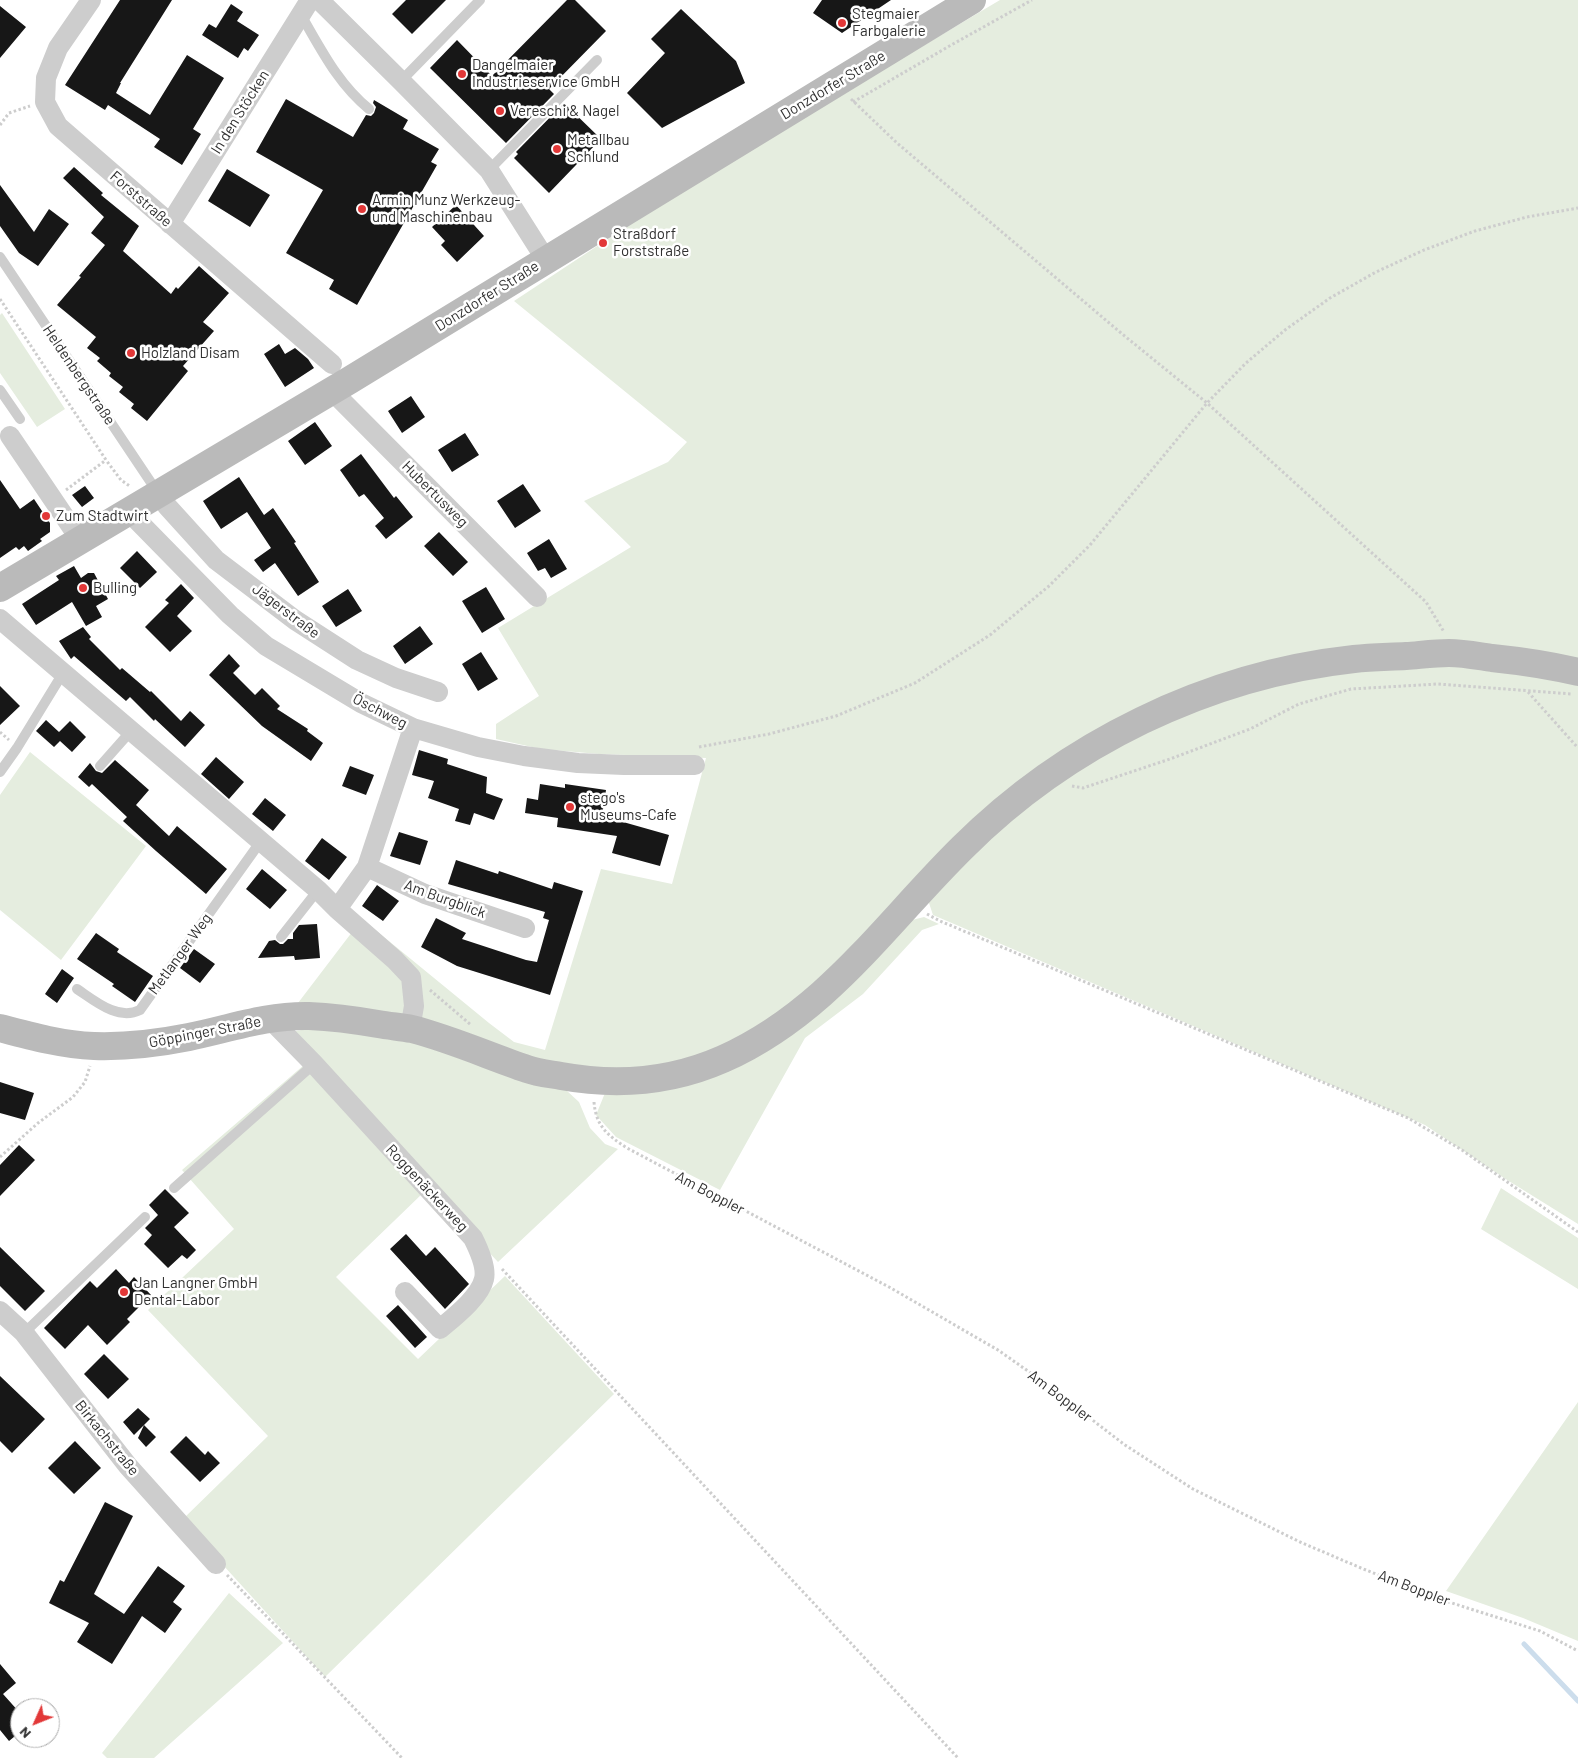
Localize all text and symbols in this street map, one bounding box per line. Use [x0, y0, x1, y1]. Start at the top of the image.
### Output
place label: Stegmaier Farbgalerie [852, 5, 926, 40]
marker: Stegmaier Farbgalerie [836, 17, 848, 29]
street label: Donzdorfer Straße [777, 47, 889, 123]
place label: Dangelmaier Industrieservice GmbH [472, 56, 620, 91]
street label: In den Stöcken [207, 67, 273, 157]
marker: Dangelmaier Industrieservice GmbH [456, 68, 468, 80]
place label: Vereschi & Nagel [510, 102, 619, 120]
marker: Vereschi & Nagel [494, 105, 506, 117]
place label: Metallbau Schlund [567, 131, 630, 166]
marker: Metallbau Schlund [551, 143, 563, 155]
street label: Forststraße [106, 167, 176, 231]
place label: Armin Munz Werkzeug- und Maschinenbau [372, 191, 520, 226]
marker: Armin Munz Werkzeug- und Maschinenbau [356, 203, 368, 215]
place label: Straßdorf Forststraße [613, 225, 689, 260]
marker: Straßdorf Forststraße [597, 237, 609, 249]
street label: Donzdorfer Straße [432, 257, 542, 335]
street label: Heldenbergstraße [39, 322, 119, 428]
place label: Holzland Disam [141, 344, 240, 362]
marker: Holzland Disam [125, 347, 137, 359]
street label: Hubertusweg [398, 457, 472, 531]
place label: Zum Stadtwirt [56, 507, 149, 525]
marker: Zum Stadtwirt [40, 510, 52, 522]
place label: Bulling [93, 579, 137, 597]
street label: Jägerstraße [249, 580, 323, 642]
marker: Bulling [77, 582, 89, 594]
street label: Öschweg [350, 690, 410, 732]
place label: stego's Museums-Cafe [580, 789, 677, 824]
marker: stego's Museums-Cafe [564, 801, 576, 813]
street label: Am Burgblick [402, 876, 488, 922]
street label: Metlanger Weg [144, 910, 216, 998]
street label: Göppinger Straße [147, 1012, 263, 1052]
street label: Roggenäckerweg [382, 1141, 472, 1235]
street label: Am Boppler [672, 1167, 748, 1219]
place label: Jan Langner GmbH Dental-Labor [134, 1274, 258, 1309]
marker: Jan Langner GmbH Dental-Labor [118, 1286, 130, 1298]
street label: Am Boppler [1024, 1366, 1096, 1426]
street label: Birkachstraße [71, 1397, 143, 1479]
street label: Am Boppler [1376, 1566, 1452, 1610]
north arrow [10, 1698, 60, 1748]
text: N [15, 1724, 34, 1742]

